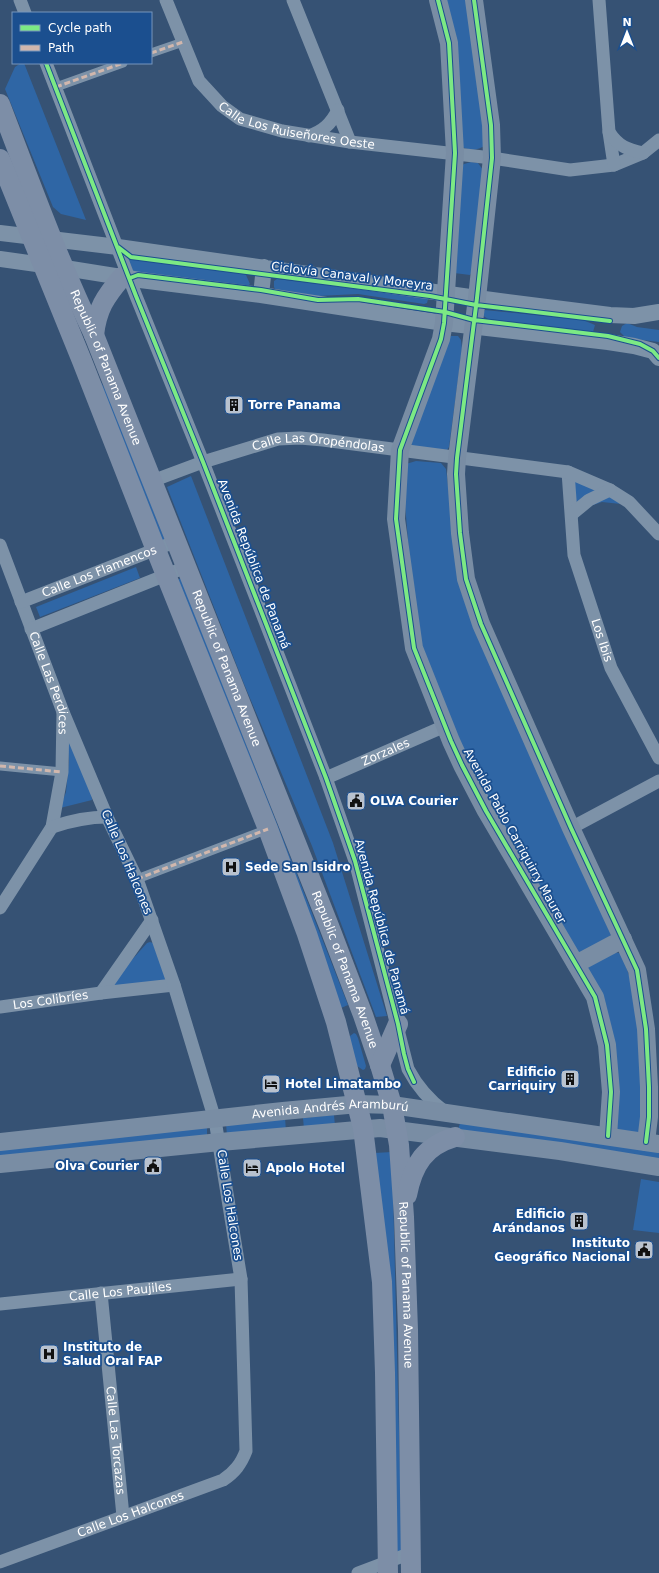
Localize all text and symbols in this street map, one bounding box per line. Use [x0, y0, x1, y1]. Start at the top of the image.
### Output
legend [12, 12, 152, 64]
north arrow [607, 12, 647, 52]
text: N [622, 16, 632, 29]
text: Cycle path [48, 21, 112, 35]
text: Path [48, 41, 74, 55]
street label: Calle Los Ruiseñores Oeste [216, 99, 376, 152]
street label: Ciclovía Canaval y Moreyra [270, 259, 434, 293]
street label: Republic of Panama Avenue [67, 288, 144, 447]
building icon: Torre Panama [223, 394, 245, 416]
place label: Torre Panama [248, 398, 341, 412]
street label: Calle Las Oropéndolas [250, 431, 385, 455]
street label: Avenida República de Panamá [215, 477, 293, 651]
street label: Calle Los Flamencos [40, 543, 159, 600]
street label: Republic of Panama Avenue [189, 588, 264, 748]
street label: Los Ibis [588, 617, 616, 664]
street label: Calle Las Perdices [26, 630, 70, 735]
street label: Zorzales [359, 735, 412, 769]
street label: Avenida Pablo Carriquirry Maurer [461, 746, 569, 926]
public building icon: OLVA Courier [345, 790, 367, 812]
place label: OLVA Courier [370, 794, 458, 808]
street label: Calle Los Halcones [99, 808, 155, 916]
street label: Avenida República de Panamá [352, 838, 412, 1016]
hospital icon: Sede San Isidro [220, 856, 242, 878]
place label: Sede San Isidro [245, 860, 351, 874]
street label: Republic of Panama Avenue [309, 889, 381, 1050]
street label: Los Colibríes [12, 988, 89, 1012]
place label: Edificio Carriquiry [488, 1065, 556, 1093]
building icon: Edificio Carriquiry [559, 1068, 581, 1090]
hotel icon: Hotel Limatambo [260, 1073, 282, 1095]
place label: Hotel Limatambo [285, 1077, 401, 1091]
street label: Avenida Andrés Aramburú [251, 1097, 409, 1121]
street label: Calle Los Halcones [214, 1148, 246, 1262]
public building icon: Olva Courier [142, 1155, 164, 1177]
hotel icon: Apolo Hotel [241, 1157, 263, 1179]
place label: Olva Courier [55, 1159, 139, 1173]
place label: Apolo Hotel [266, 1161, 345, 1175]
street label: Republic of Panama Avenue [396, 1201, 415, 1368]
place label: Edificio Arándanos [493, 1207, 565, 1235]
building icon: Edificio Arándanos [568, 1210, 590, 1232]
place label: Instituto Geográfico Nacional [494, 1236, 630, 1264]
public building icon: Instituto Geográfico Nacional [633, 1239, 655, 1261]
street label: Calle Los Paujiles [68, 1279, 172, 1304]
place label: Instituto de Salud Oral FAP [63, 1340, 163, 1368]
hospital icon: Instituto de Salud Oral FAP [38, 1343, 60, 1365]
street label: Calle Las Torcazas [103, 1385, 128, 1495]
street label: Calle Los Halcones [75, 1488, 186, 1540]

